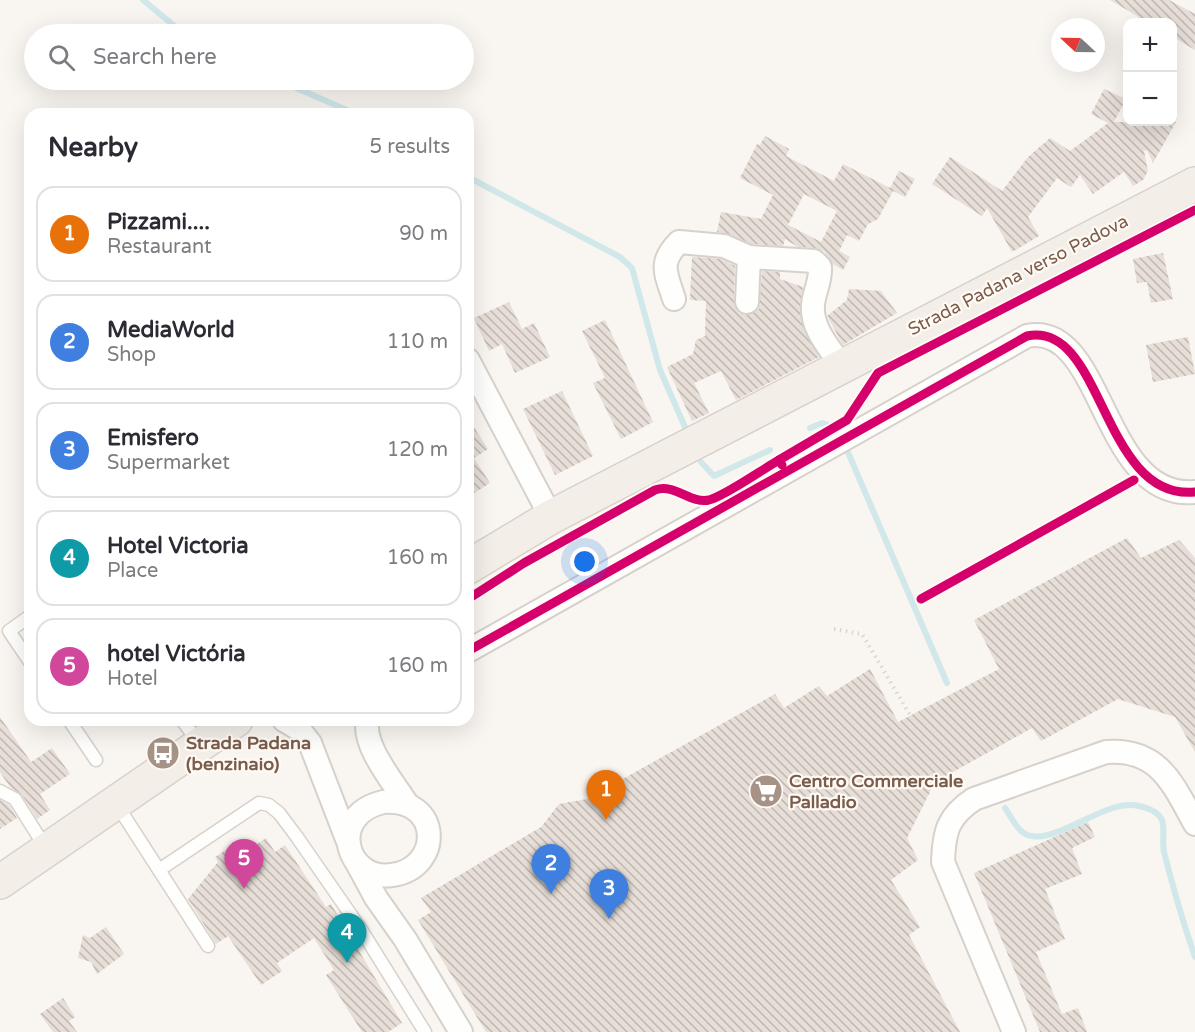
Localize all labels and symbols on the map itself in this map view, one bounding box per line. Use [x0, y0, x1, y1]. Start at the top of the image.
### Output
north arrow [1051, 18, 1105, 72]
street label: Strada Padana verso Padova [904, 210, 1132, 340]
your location [570, 547, 599, 576]
place label: Strada Padana (benzinaio) [186, 732, 311, 775]
bus stop icon: Strada Padana (benzinaio) [145, 735, 181, 771]
pin: 1 [586, 770, 626, 820]
place label: Centro Commerciale Palladio [789, 770, 963, 813]
supermarket icon: Centro Commerciale Palladio [748, 773, 784, 809]
pin: 5 [224, 840, 264, 889]
pin: 2 [532, 844, 570, 894]
pin: 3 [590, 870, 628, 919]
pin: 4 [328, 914, 366, 963]

